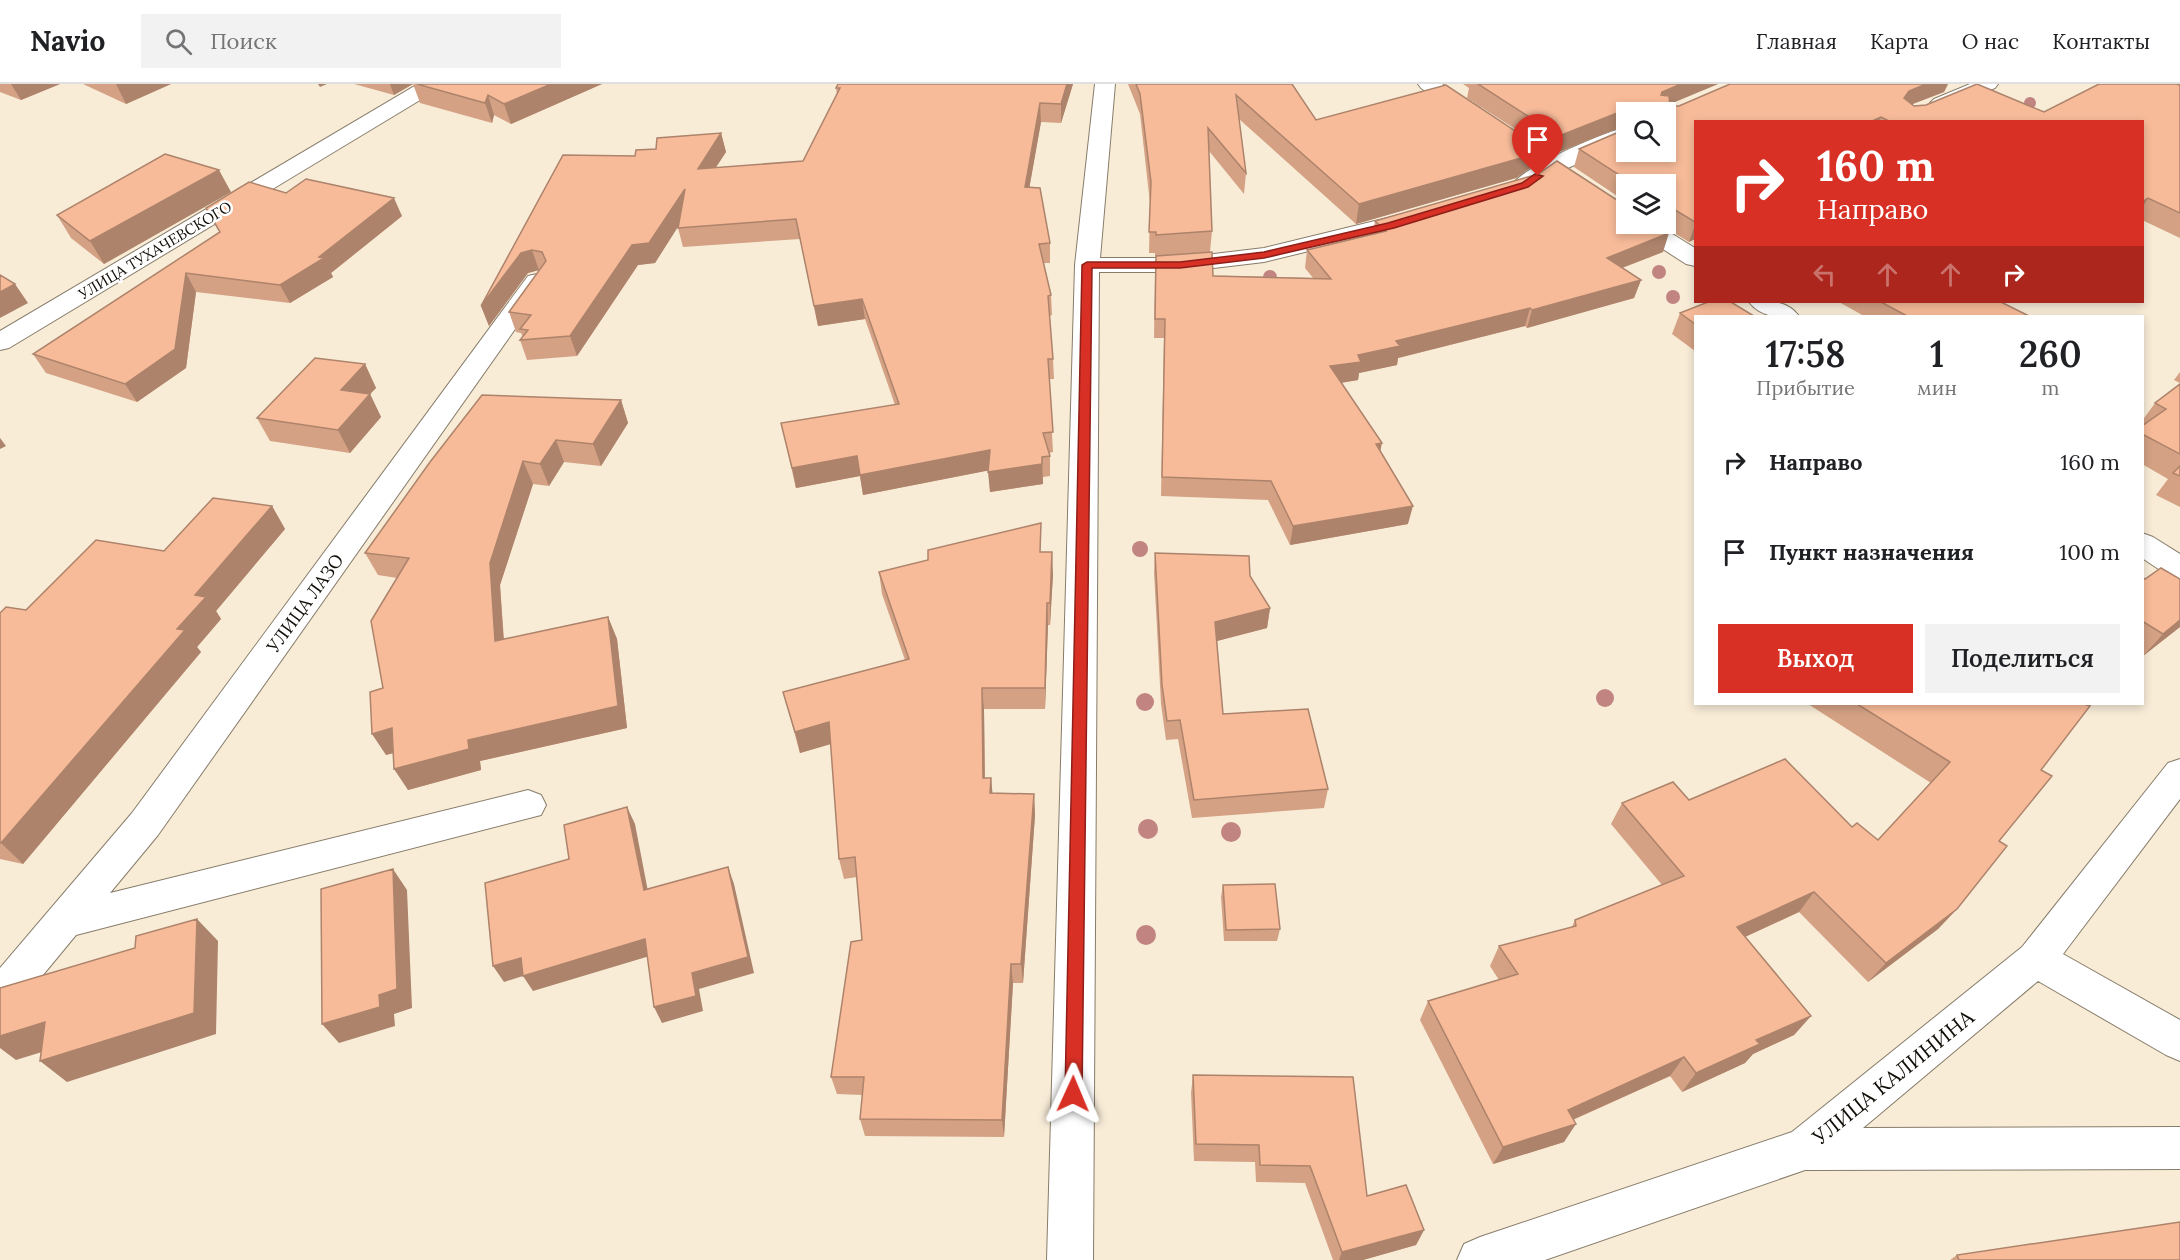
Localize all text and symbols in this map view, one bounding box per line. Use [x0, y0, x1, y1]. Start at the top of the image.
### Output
search box [141, 14, 561, 68]
text: Navio [30, 23, 105, 59]
icon: search [162, 25, 195, 58]
text: Поиск [210, 27, 277, 55]
text: Главная [1756, 28, 1837, 55]
text: Карта [1870, 28, 1929, 55]
text: О нас [1962, 28, 2019, 55]
text: Контакты [2052, 28, 2150, 55]
map controls [1616, 102, 1676, 234]
button: search [1616, 102, 1676, 162]
pin [1512, 114, 1563, 176]
icon: arrive [1521, 123, 1554, 156]
text: 160 m [1817, 139, 1935, 193]
icon: right [1718, 144, 1796, 222]
button: layers [1616, 174, 1676, 234]
text: Направо [1817, 192, 1928, 226]
street label: УЛИЦА ТУХАЧЕВСКОГО [74, 197, 235, 304]
icon: left [1808, 258, 1841, 291]
icon: ahead [1871, 258, 1904, 291]
icon: ahead [1934, 258, 1967, 291]
icon: right [1997, 258, 2030, 291]
text: 17:58 [1766, 331, 1846, 377]
text: 1 [1930, 331, 1944, 377]
text: 260 [2019, 331, 2082, 377]
text: Прибытие [1756, 375, 1855, 400]
text: мин [1917, 375, 1957, 400]
text: m [2041, 375, 2059, 400]
icon: right [1718, 446, 1751, 479]
text: Направо [1769, 448, 1863, 476]
text: 160 m [2060, 448, 2120, 476]
icon: arrive [1718, 536, 1751, 569]
text: Пункт назначения [1769, 538, 1974, 566]
text: 100 m [2059, 538, 2120, 566]
street label: УЛИЦА ЛАЗО [261, 549, 349, 658]
button: Выход [1718, 624, 1913, 693]
button: Поделиться [1925, 624, 2120, 693]
street label: УЛИЦА КАЛИНИНА [1806, 1003, 1980, 1151]
position arrow [1041, 1062, 1105, 1126]

